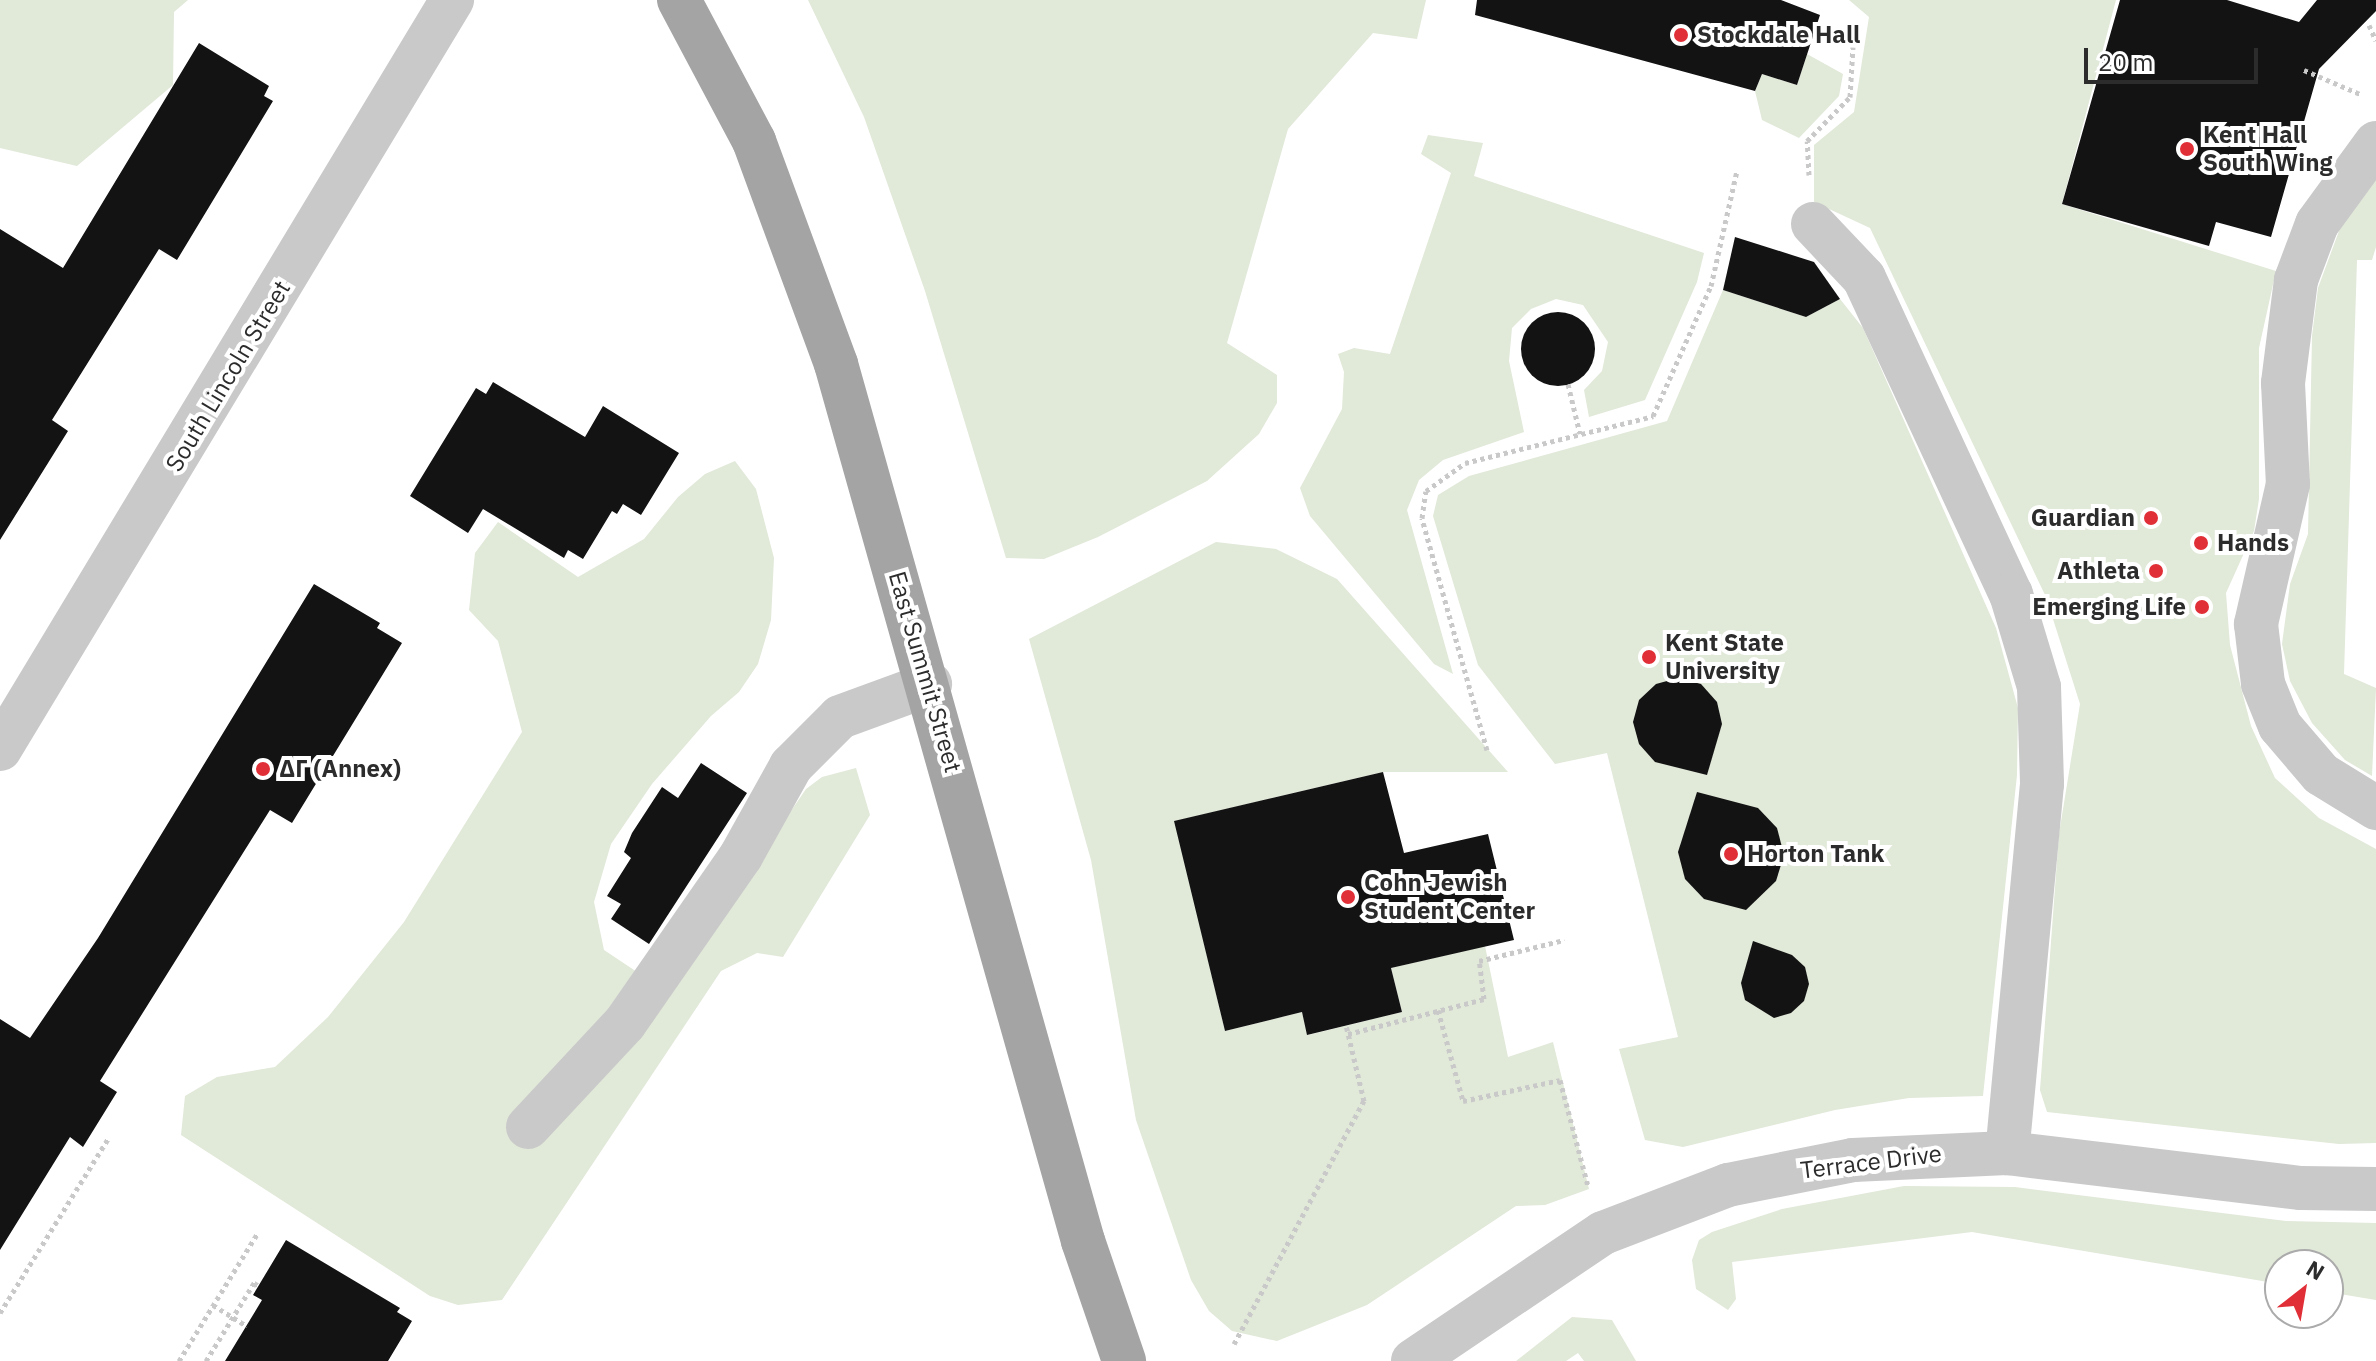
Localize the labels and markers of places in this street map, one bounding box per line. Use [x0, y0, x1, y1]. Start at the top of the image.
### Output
place label: Stockdale Hall [1697, 21, 1860, 49]
marker: Stockdale Hall [1672, 26, 1690, 44]
place label: Kent Hall South Wing [2203, 121, 2333, 177]
marker: Kent Hall South Wing [2178, 140, 2196, 158]
place label: Guardian [2031, 504, 2135, 532]
marker: Guardian [2142, 509, 2160, 527]
place label: Hands [2217, 529, 2289, 557]
marker: Hands [2192, 534, 2210, 552]
place label: Athleta [2057, 557, 2140, 585]
marker: Athleta [2147, 562, 2165, 580]
place label: Emerging Life [2032, 593, 2186, 621]
marker: Emerging Life [2193, 598, 2211, 616]
place label: Kent State University [1665, 629, 1784, 685]
marker: Kent State University [1640, 648, 1658, 666]
place label: ΔΓ (Annex) [279, 755, 401, 783]
marker: ΔΓ (Annex) [254, 760, 272, 778]
place label: Horton Tank [1747, 840, 1884, 868]
marker: Horton Tank [1722, 845, 1740, 863]
place label: Cohn Jewish Student Center [1364, 869, 1535, 925]
marker: Cohn Jewish Student Center [1339, 888, 1357, 906]

